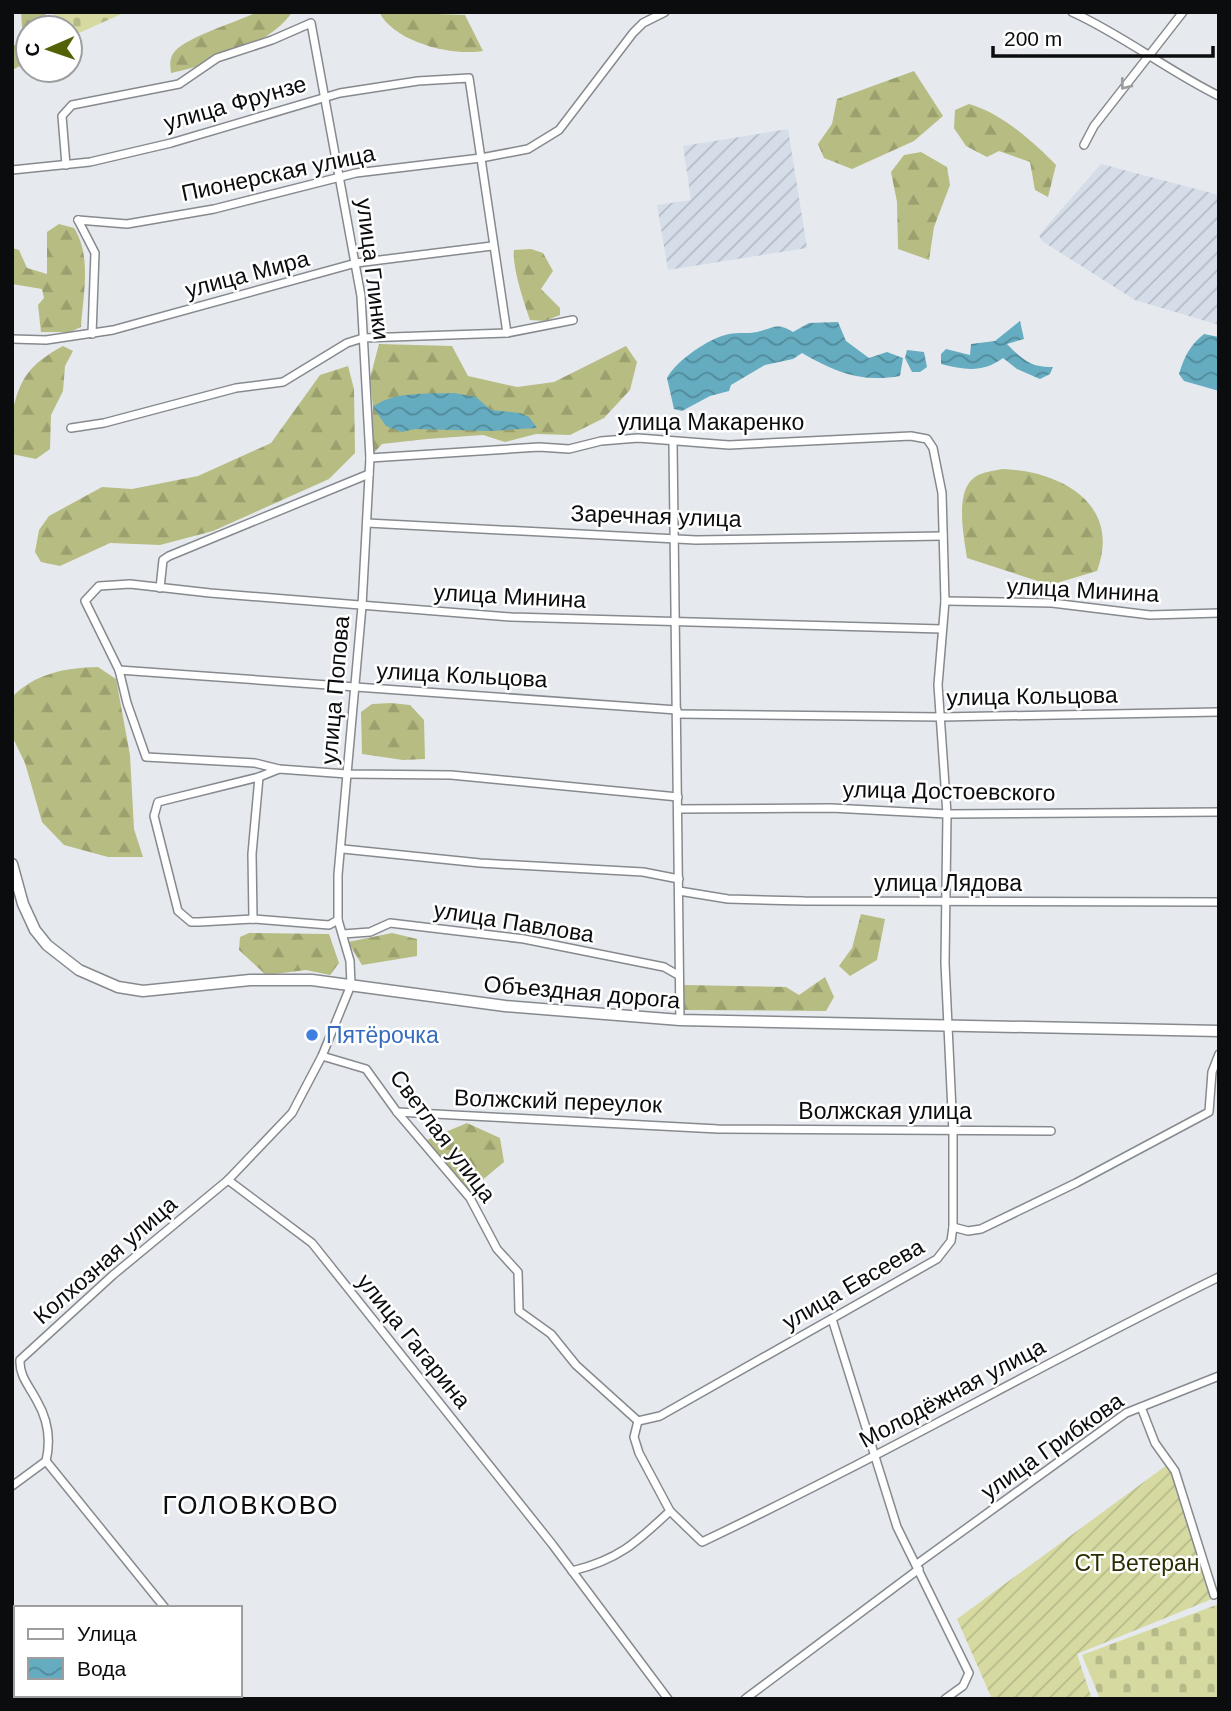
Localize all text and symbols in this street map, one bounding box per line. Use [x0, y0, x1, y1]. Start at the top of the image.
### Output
north arrow [14, 14, 84, 84]
scale bar [993, 14, 1214, 58]
text: 200 m [1004, 27, 1062, 50]
text: С [22, 42, 43, 57]
street label: улица Фрунзе [161, 70, 309, 136]
one-way arrow [1121, 78, 1134, 90]
street label: Пионерская улица [179, 140, 377, 206]
street label: улица Глинки [351, 197, 395, 341]
street label: улица Мира [182, 245, 312, 303]
street label: улица Макаренко [618, 409, 804, 435]
street label: Заречная улица [570, 500, 742, 532]
street label: улица Минина [1006, 573, 1160, 607]
street label: улица Минина [433, 579, 587, 613]
street label: улица Попова [316, 614, 354, 765]
street label: улица Кольцова [376, 658, 548, 692]
street label: улица Кольцова [946, 682, 1118, 710]
street label: улица Достоевского [842, 776, 1056, 806]
street label: улица Лядова [874, 870, 1022, 896]
street label: улица Павлова [432, 896, 596, 948]
street label: Объездная дорога [483, 970, 682, 1014]
place label: Пятёрочка [326, 1022, 439, 1048]
marker: Пятёрочка [304, 1027, 320, 1043]
street label: Светлая улица [385, 1065, 501, 1207]
street label: Волжский переулок [454, 1084, 663, 1118]
street label: Волжская улица [798, 1098, 972, 1124]
street label: Колхозная улица [28, 1191, 182, 1329]
street label: улица Евсеева [778, 1233, 928, 1335]
street label: улица Гагарина [352, 1269, 476, 1414]
street label: Молодёжная улица [855, 1333, 1050, 1453]
street label: улица Грибкова [976, 1387, 1128, 1505]
district label: ГОЛОВКОВО [163, 1490, 339, 1520]
park label: СТ Ветеран [1074, 1550, 1200, 1576]
legend [14, 1606, 242, 1697]
text: Улица [77, 1622, 137, 1645]
text: Вода [77, 1657, 126, 1680]

